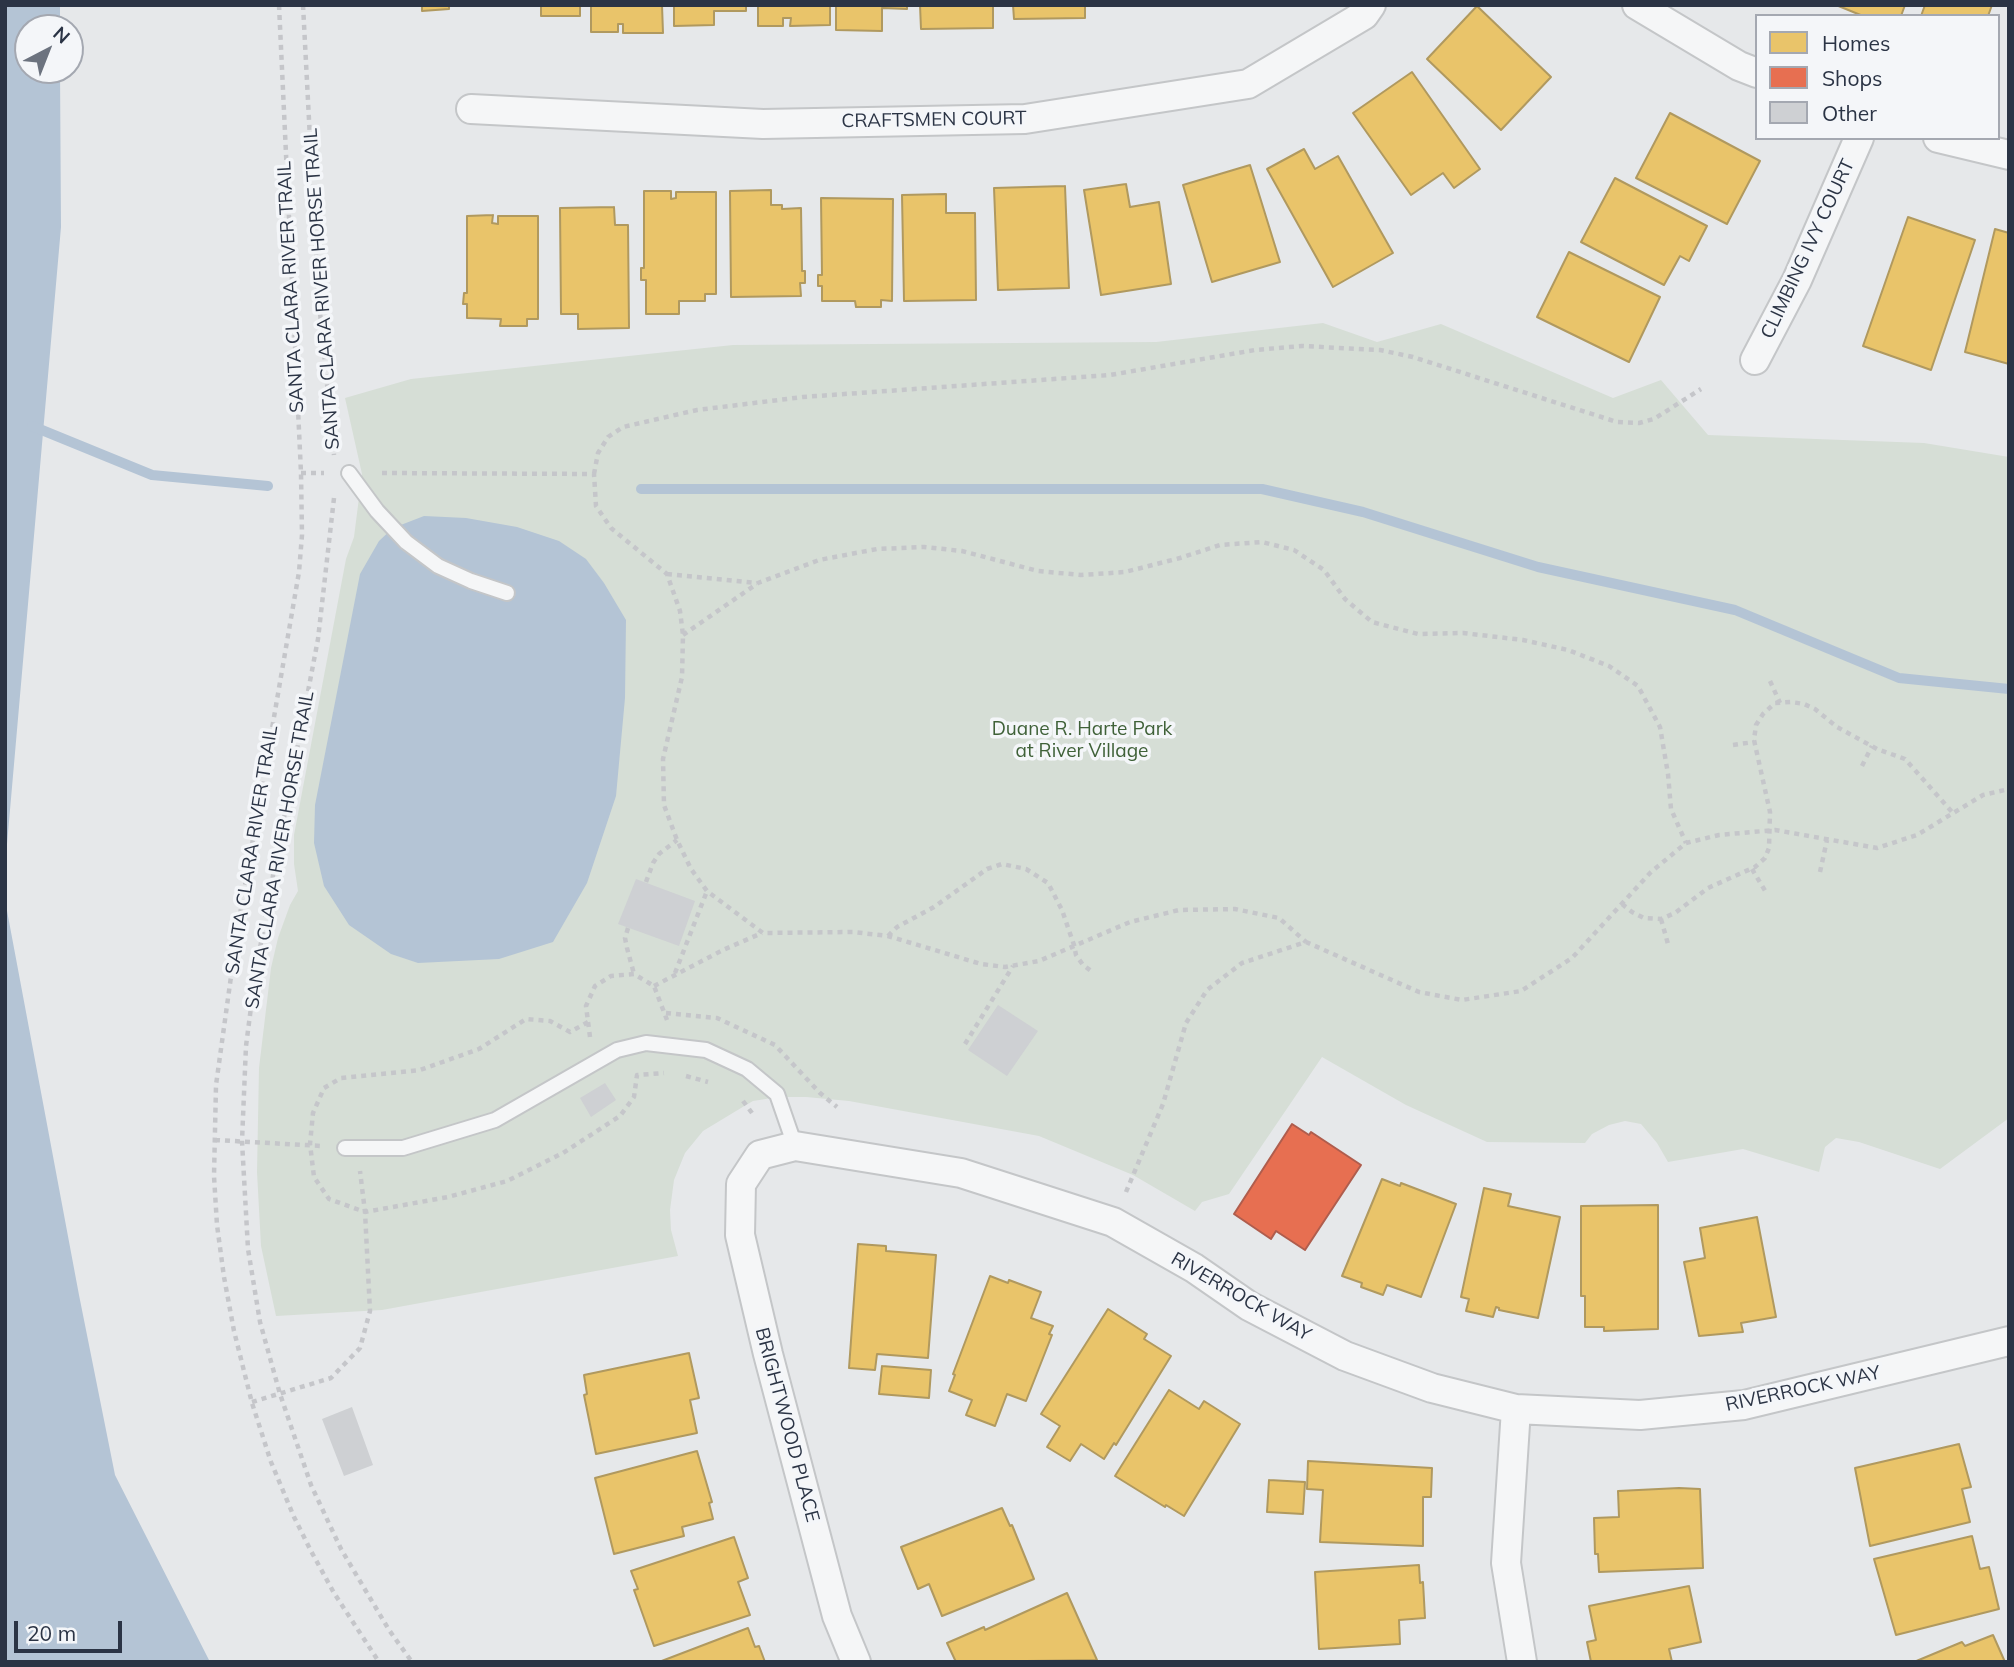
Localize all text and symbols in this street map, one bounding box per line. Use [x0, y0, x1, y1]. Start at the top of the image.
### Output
north arrow [14, 14, 84, 84]
legend [1755, 14, 2000, 140]
text: N [48, 21, 75, 49]
text: Homes [1822, 30, 1890, 56]
text: Shops [1822, 65, 1882, 91]
text: Other [1822, 100, 1877, 126]
street label: CRAFTSMEN COURT [841, 107, 1027, 133]
street label: SANTA CLARA RIVER HORSE TRAIL [299, 127, 345, 451]
street label: CLIMBING IVY COURT [1756, 156, 1860, 342]
street label: SANTA CLARA RIVER TRAIL [273, 161, 309, 413]
street label: SANTA CLARA RIVER HORSE TRAIL [241, 689, 319, 1011]
park label: Duane R. Harte Park at River Village [992, 718, 1172, 762]
street label: SANTA CLARA RIVER TRAIL [221, 724, 283, 976]
street label: RIVERROCK WAY [1167, 1248, 1315, 1346]
street label: BRIGHTWOOD PLACE [750, 1325, 824, 1525]
street label: RIVERROCK WAY [1723, 1361, 1883, 1417]
scale bar [18, 1608, 126, 1652]
text: 20 m [27, 1620, 76, 1646]

